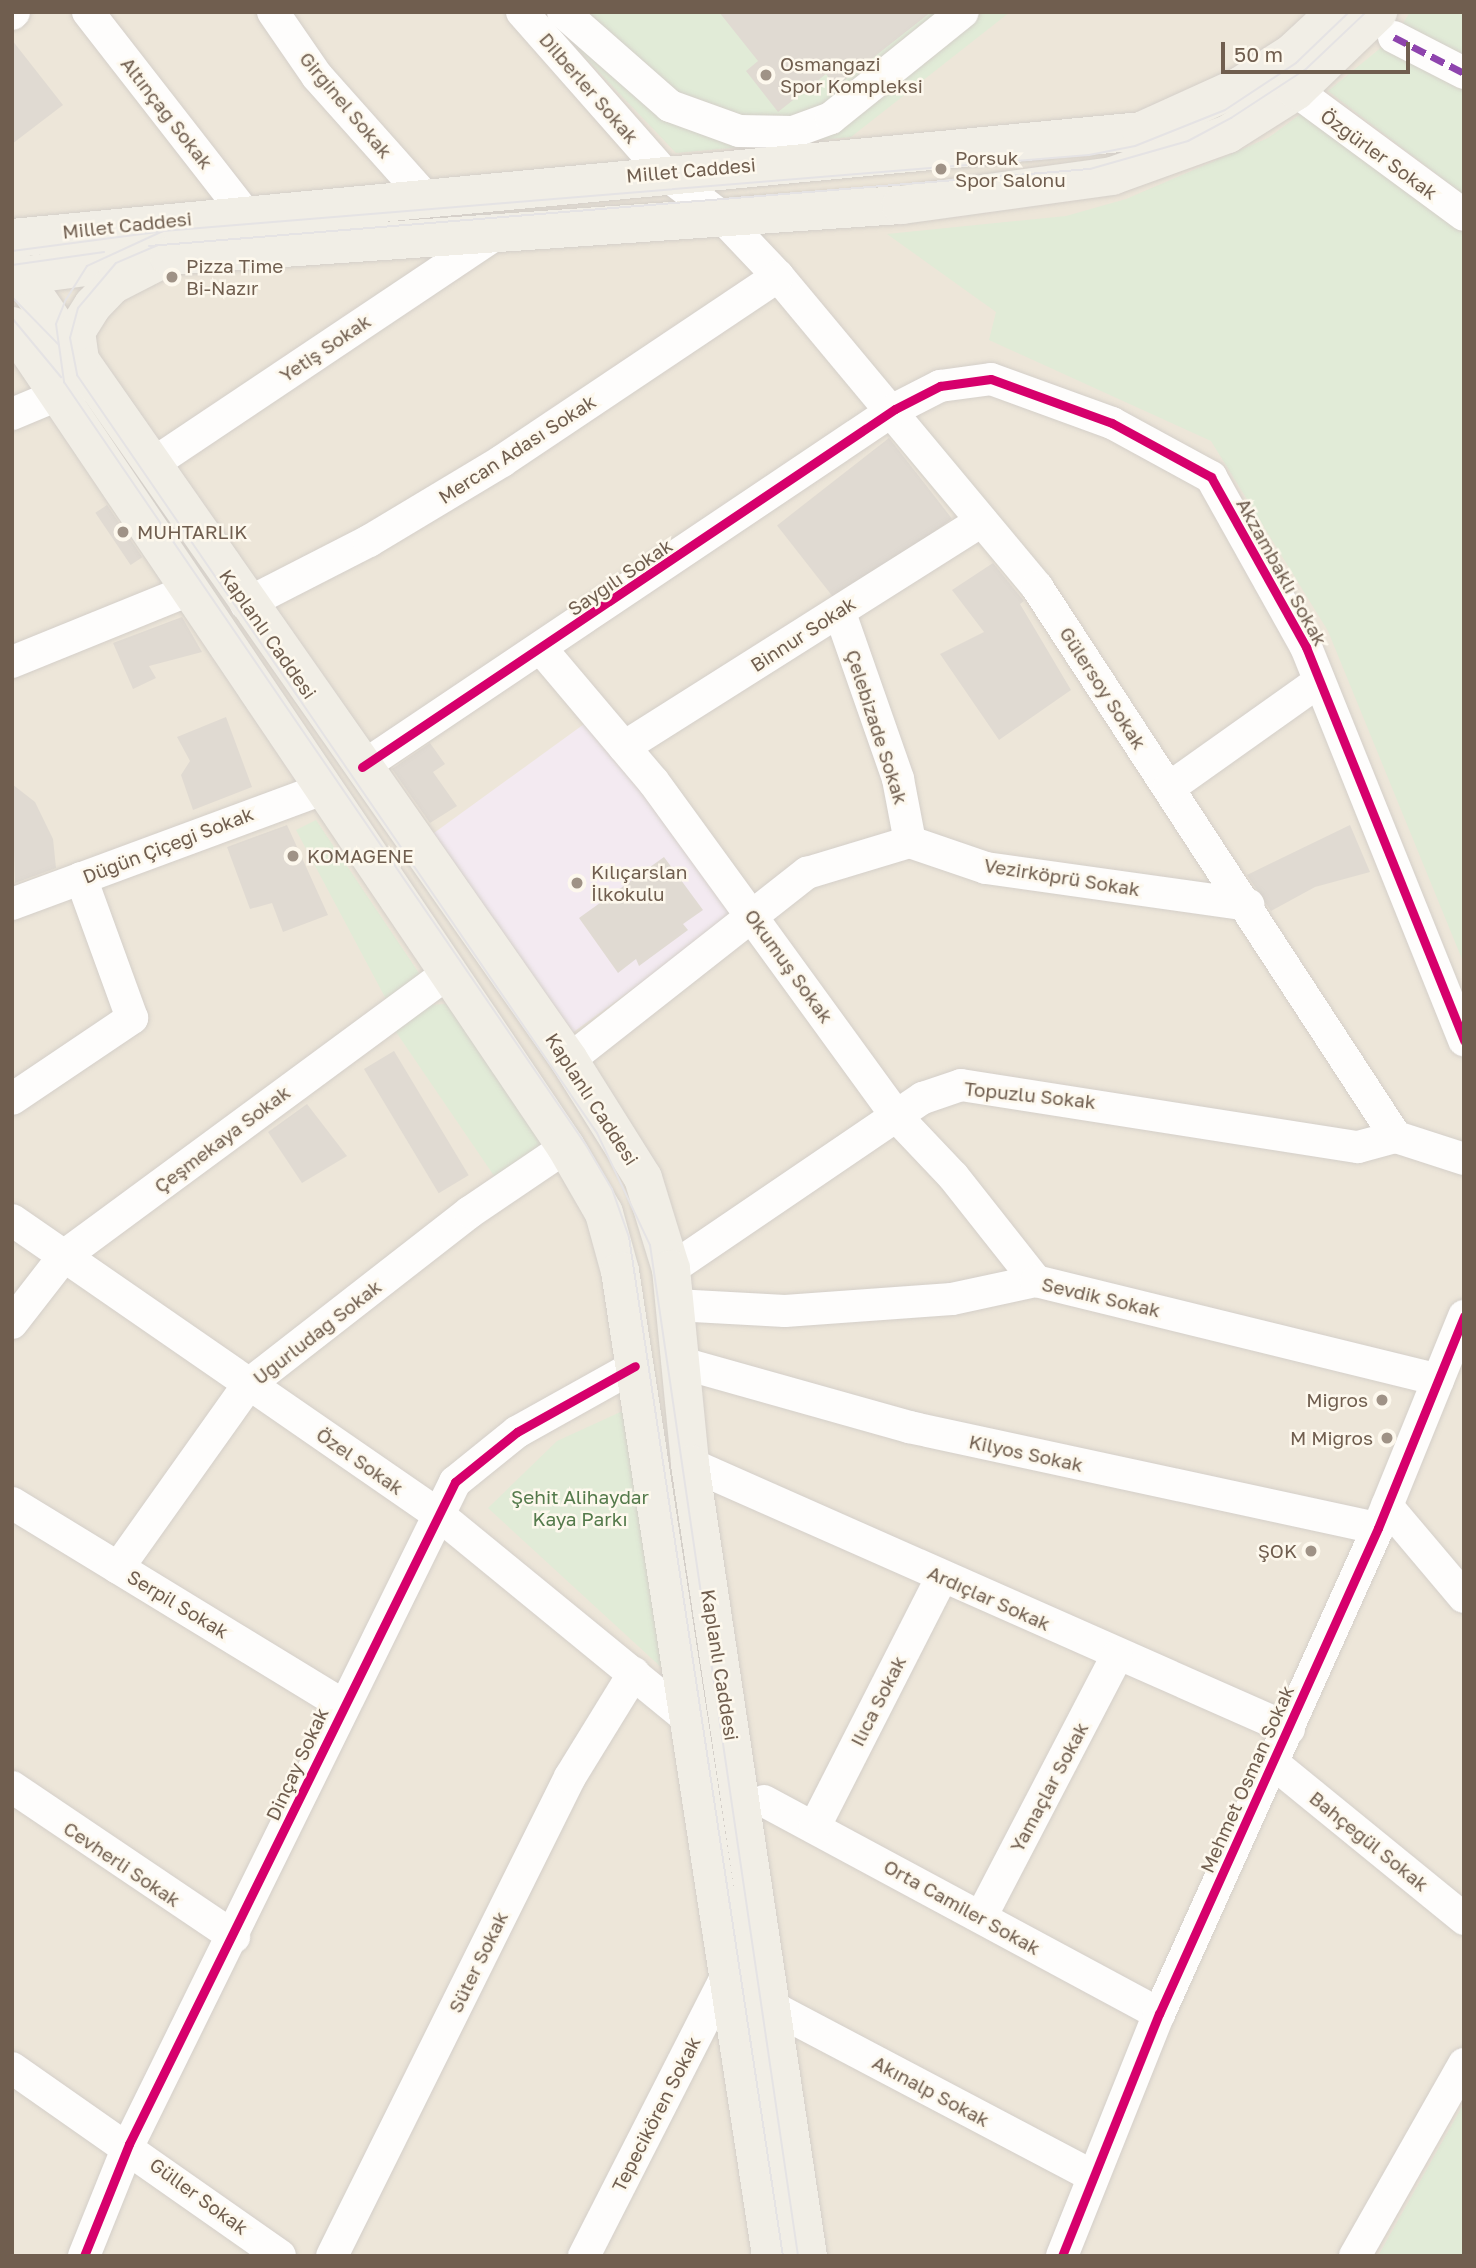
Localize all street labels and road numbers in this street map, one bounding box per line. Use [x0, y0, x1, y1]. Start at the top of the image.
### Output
street label: Dilberler Sokak [535, 28, 643, 148]
street label: Girginel Sokak [295, 47, 397, 163]
street label: Altınçağ Sokak [116, 53, 218, 173]
street label: Özgürler Sokak [1316, 104, 1442, 204]
street label: Millet Caddesi [625, 153, 757, 187]
street label: Millet Caddesi [61, 207, 193, 243]
street label: Yetiş Sokak [275, 309, 375, 387]
street label: Mercan Adası Sokak [434, 390, 600, 508]
street label: Akzambaklı Sokak [1232, 494, 1332, 650]
street label: Saygılı Sokak [563, 534, 677, 620]
street label: Kaplanlı Caddesi [215, 565, 321, 703]
street label: Binnur Sokak [746, 592, 860, 676]
street label: Gülersoy Sokak [1055, 623, 1151, 753]
street label: Çelebizade Sokak [841, 647, 913, 807]
street label: Düğün Çiçeği Sokak [79, 802, 257, 888]
street label: Vezirköprü Sokak [982, 853, 1142, 901]
street label: Okumuş Sokak [740, 905, 838, 1027]
street label: Kaplanlı Caddesi [541, 1029, 643, 1169]
street label: Topuzlu Sokak [963, 1077, 1097, 1113]
street label: Çeşmekaya Sokak [150, 1081, 294, 1197]
street label: Sevdik Sokak [1040, 1272, 1162, 1322]
street label: Uğurludağ Sokak [248, 1275, 386, 1389]
street label: Özel Sokak [312, 1423, 408, 1499]
street label: Kilyos Sokak [967, 1430, 1085, 1476]
street label: Ardıçlar Sokak [924, 1561, 1054, 1635]
street label: Serpil Sokak [123, 1565, 233, 1643]
street label: Kaplanlı Caddesi [697, 1588, 743, 1742]
street label: Ilıca Sokak [845, 1652, 911, 1750]
street label: Mehmet Osman Sokak [1195, 1682, 1299, 1876]
street label: Dinçay Sokak [261, 1704, 333, 1824]
street label: Yamaçlar Sokak [1005, 1718, 1093, 1856]
street label: Bahçegül Sokak [1305, 1786, 1433, 1896]
street label: Cevherli Sokak [59, 1817, 185, 1911]
street label: Orta Camiler Sokak [880, 1855, 1044, 1959]
street label: Süter Sokak [444, 1908, 512, 2016]
street label: Tepecikören Sokak [607, 2033, 705, 2195]
street label: Akınalp Sokak [869, 2051, 993, 2131]
street label: Güller Sokak [146, 2153, 252, 2239]

